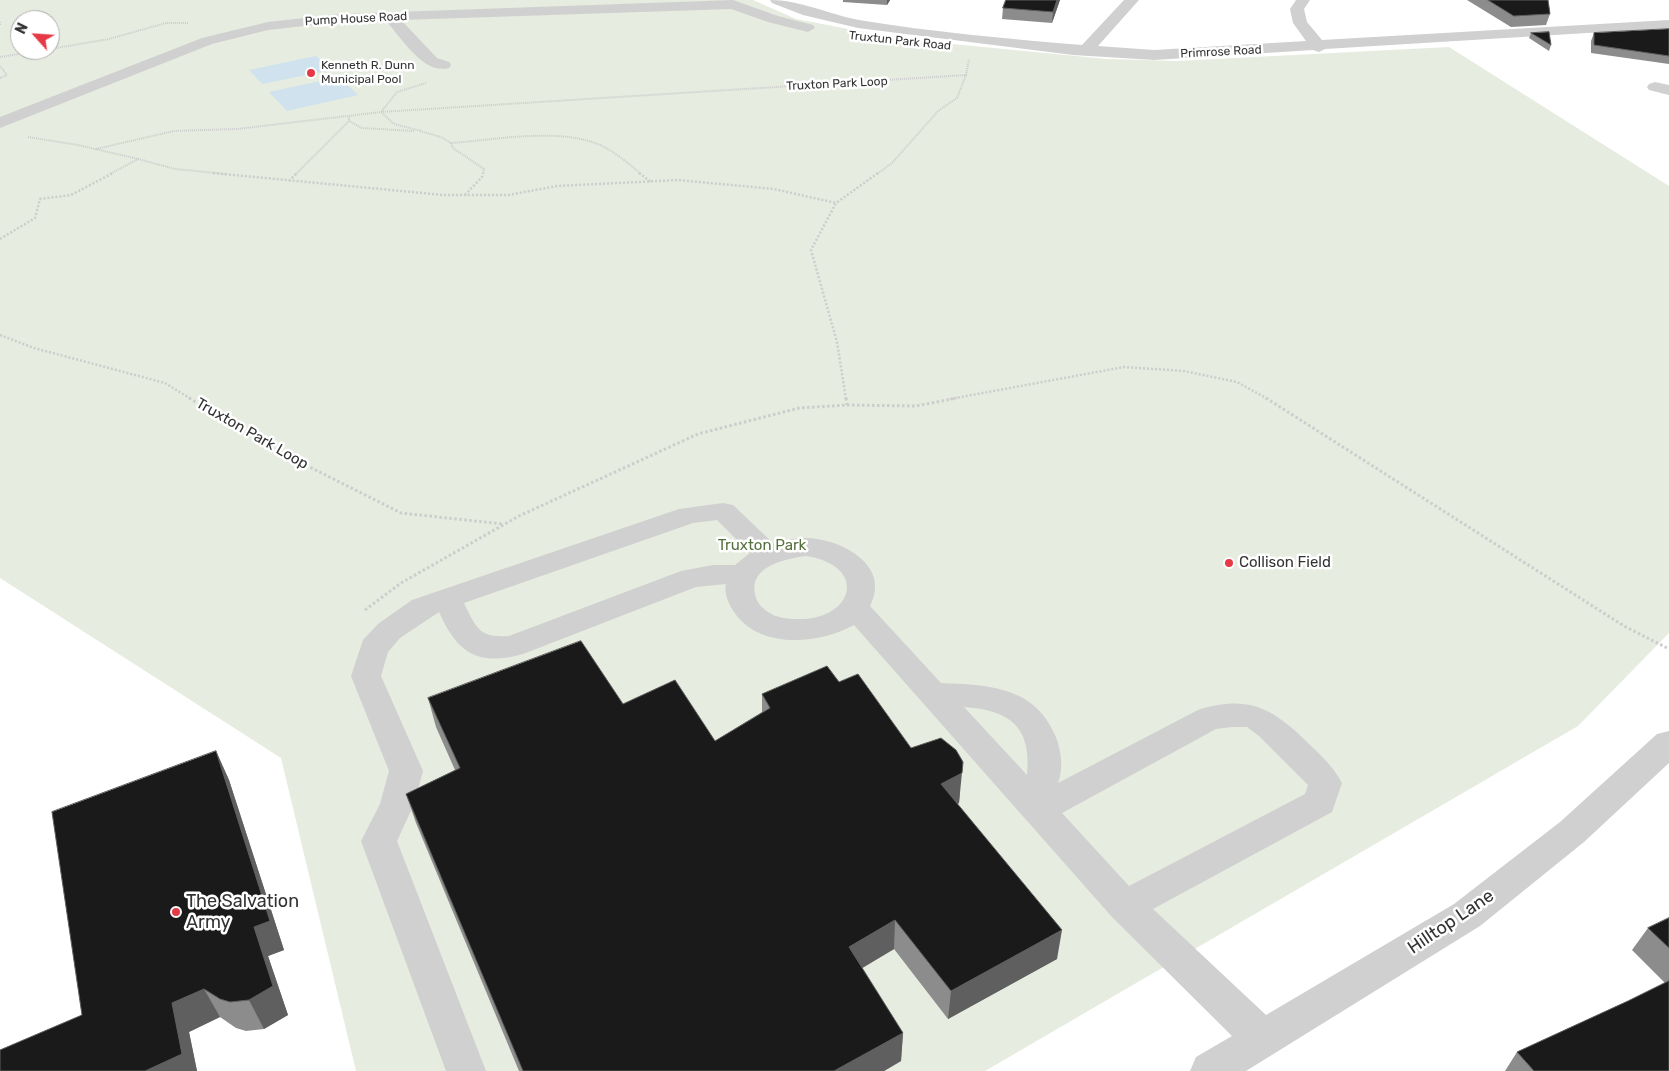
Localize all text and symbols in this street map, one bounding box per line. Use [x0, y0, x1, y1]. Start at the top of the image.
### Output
street label: Pump House Road [304, 9, 408, 29]
north arrow [10, 10, 60, 60]
text: N [12, 20, 32, 37]
street label: Truxtun Park Road [848, 28, 952, 54]
street label: Primrose Road [1180, 43, 1262, 61]
place label: Kenneth R. Dunn Municipal Pool [321, 59, 415, 87]
marker: Kenneth R. Dunn Municipal Pool [305, 67, 317, 79]
street label: Truxton Park Loop [786, 74, 888, 94]
street label: Truxton Park Loop [193, 394, 311, 474]
park label: Truxton Park [718, 537, 806, 555]
place label: Collison Field [1239, 554, 1331, 572]
marker: Collison Field [1223, 557, 1235, 569]
street label: Hilltop Lane [1404, 885, 1498, 959]
place label: The Salvation Army [186, 891, 299, 934]
marker: The Salvation Army [170, 906, 182, 918]

